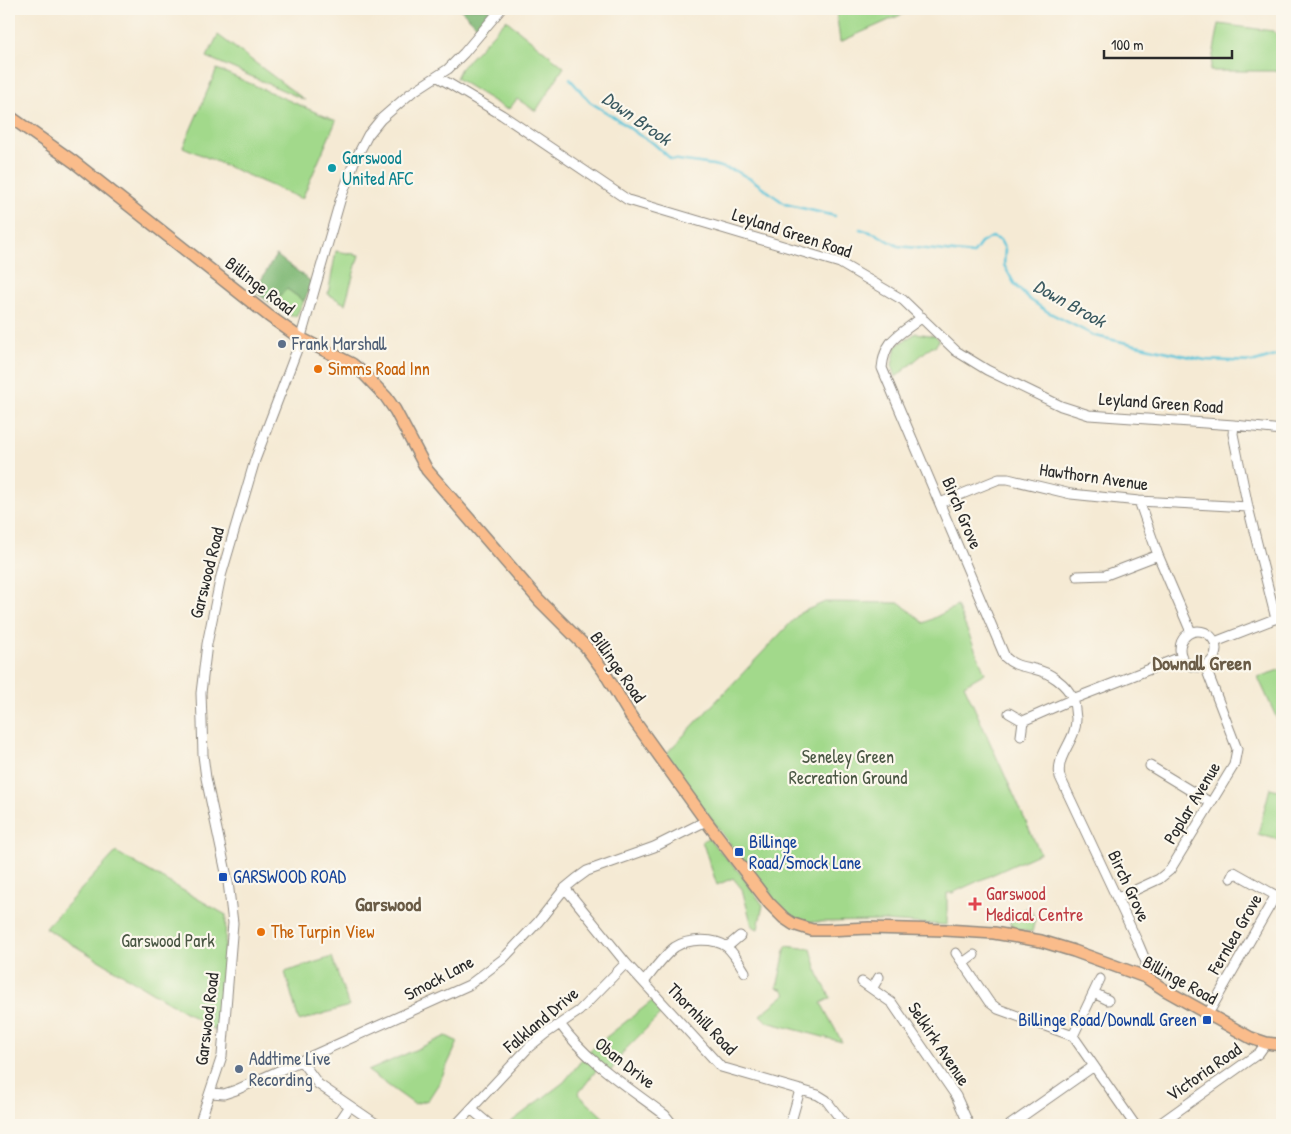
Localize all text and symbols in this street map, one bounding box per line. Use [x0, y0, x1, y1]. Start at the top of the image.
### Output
scale bar [1104, 28, 1231, 60]
text: 100 m [1111, 34, 1144, 55]
water label: Down Brook [597, 85, 678, 152]
place label: Garswood United AFC [342, 145, 414, 191]
marker: Garswood United AFC [326, 162, 338, 174]
street label: Leyland Green Road [729, 201, 855, 264]
street label: Billinge Road [220, 251, 300, 321]
water label: Down Brook [1029, 273, 1113, 334]
place label: Frank Marshall [291, 331, 387, 356]
marker: Frank Marshall [276, 338, 288, 350]
place label: Simms Road Inn [328, 356, 430, 381]
marker: Simms Road Inn [312, 363, 324, 375]
street label: Leyland Green Road [1098, 386, 1224, 419]
street label: Hawthorn Avenue [1038, 456, 1150, 497]
street label: Birch Grove [936, 473, 989, 553]
street label: Garswood Road [183, 525, 230, 621]
street label: Billinge Road [585, 626, 652, 707]
district label: Downall Green [1152, 649, 1252, 676]
park label: Seneley Green Recreation Ground [789, 744, 907, 790]
street label: Poplar Avenue [1157, 757, 1226, 849]
place label: Billinge Road/Smock Lane [749, 829, 862, 875]
marker: Billinge Road/Smock Lane [733, 846, 745, 858]
street label: Birch Grove [1102, 846, 1157, 925]
place label: GARSWOOD ROAD [233, 864, 347, 889]
marker: GARSWOOD ROAD [217, 871, 229, 883]
place label: Garswood Medical Centre [986, 881, 1083, 927]
street label: Fernlea Grove [1201, 889, 1268, 980]
district label: Garswood [355, 890, 421, 917]
marker: Garswood Medical Centre [968, 897, 982, 911]
place label: The Turpin View [271, 919, 375, 944]
marker: The Turpin View [255, 926, 267, 938]
park label: Garswood Park [121, 928, 215, 953]
street label: Smock Lane [400, 949, 478, 1006]
street label: Billinge Road [1138, 949, 1222, 1010]
street label: Garswood Road [188, 971, 225, 1067]
street label: Thornhill Road [662, 977, 743, 1060]
street label: Falkland Drive [497, 981, 584, 1059]
street label: Selkirk Avenue [902, 997, 977, 1090]
place label: Billinge Road/Downall Green [1018, 1007, 1197, 1032]
marker: Billinge Road/Downall Green [1201, 1014, 1213, 1026]
street label: Oban Drive [590, 1031, 661, 1094]
street label: Victoria Road [1161, 1037, 1246, 1107]
place label: Addtime Live Recording [249, 1046, 331, 1092]
marker: Addtime Live Recording [233, 1063, 245, 1075]

